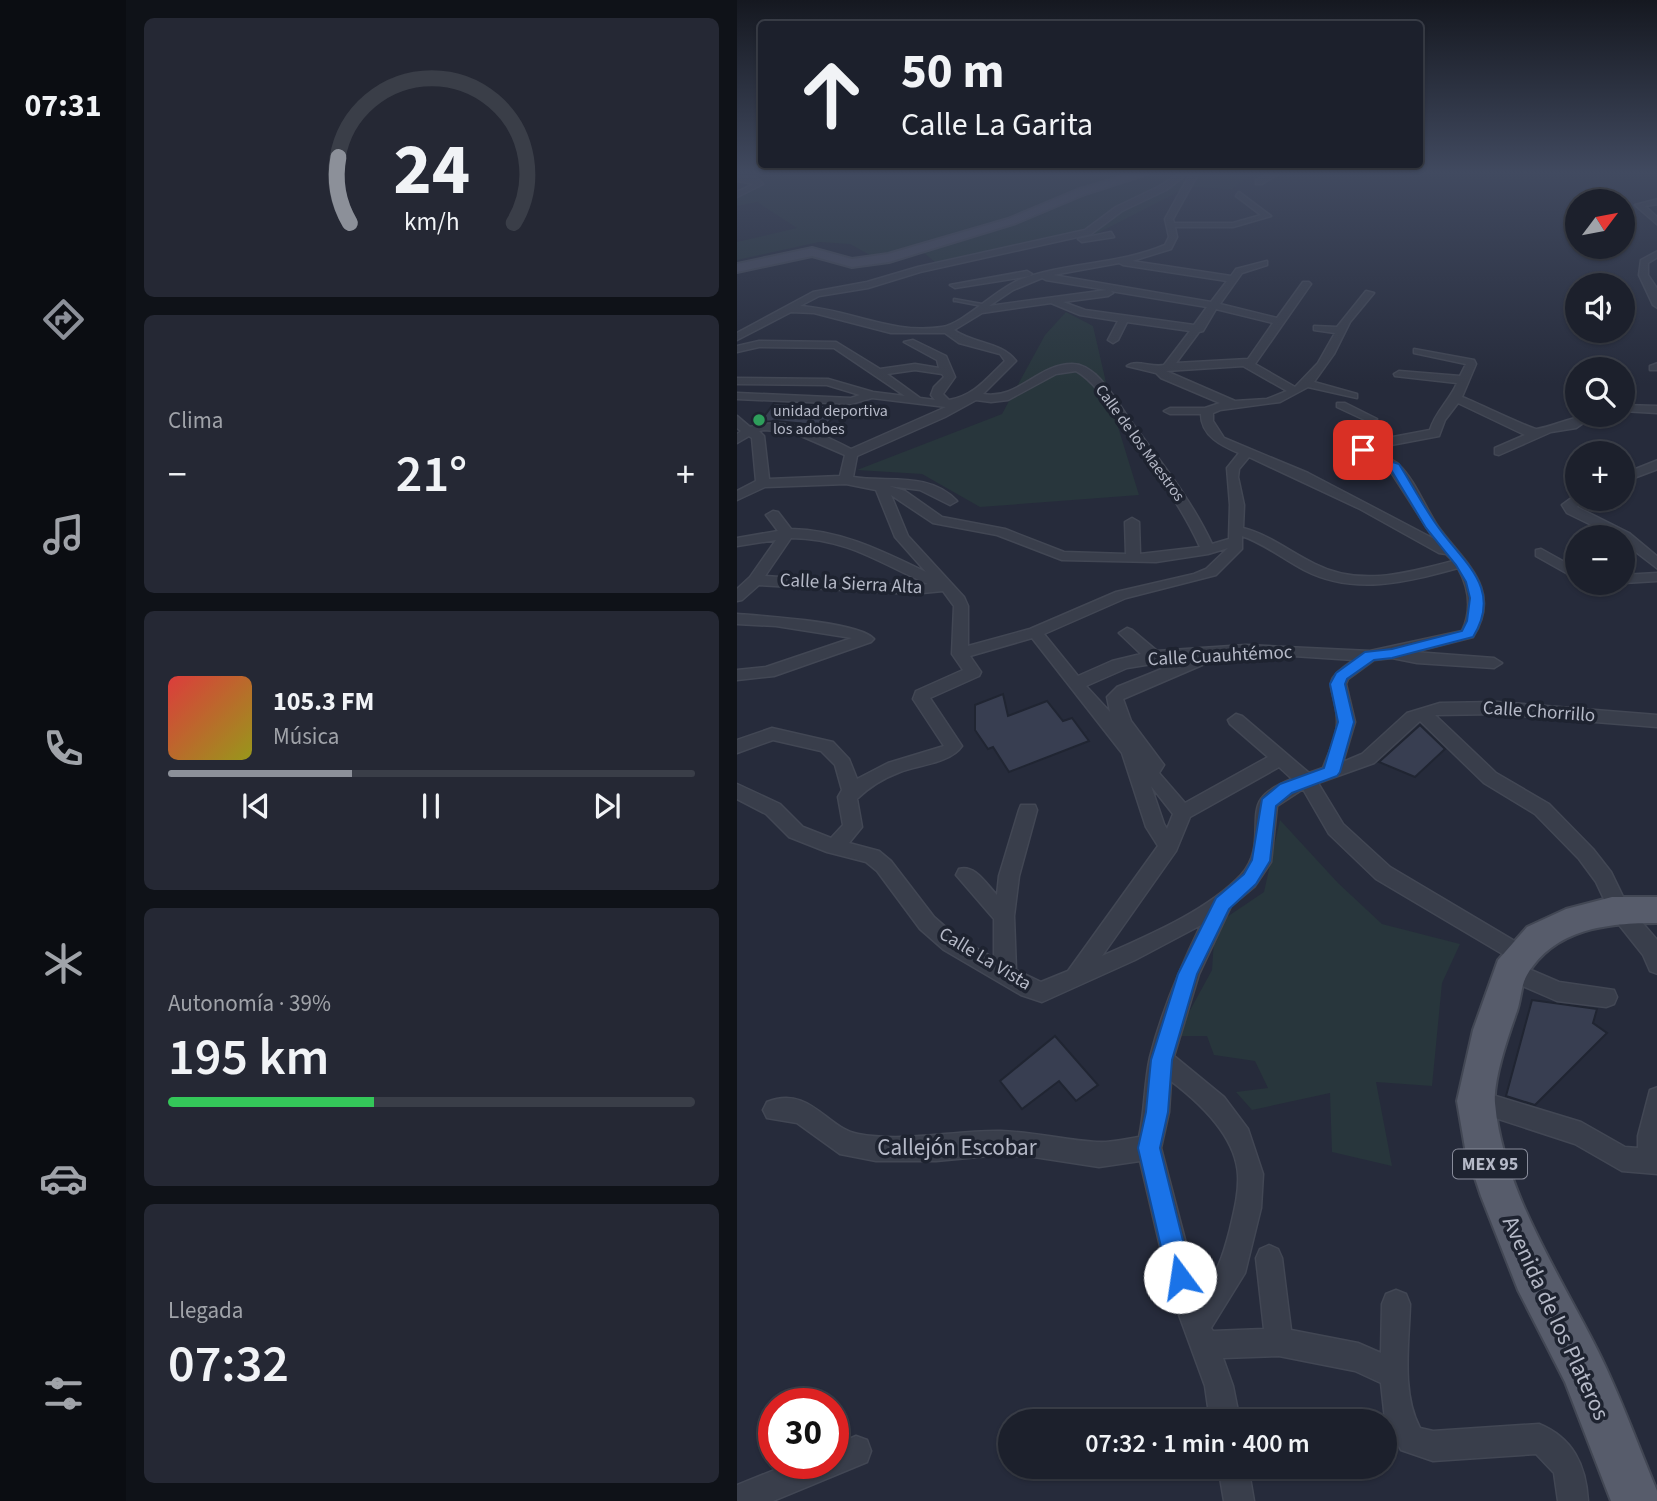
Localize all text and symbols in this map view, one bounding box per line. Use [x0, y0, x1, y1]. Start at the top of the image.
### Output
text: 50 m [901, 37, 1005, 107]
icon: ahead [786, 49, 877, 140]
text: 07:31 [24, 83, 102, 129]
text: Calle La Garita [901, 102, 1093, 148]
text: 24 [393, 119, 470, 223]
north arrow [1565, 189, 1635, 259]
map controls [1565, 189, 1635, 595]
text: km/h [404, 204, 459, 240]
button: sound [1565, 273, 1635, 343]
icon: directions [39, 295, 88, 344]
button: search [1565, 357, 1635, 427]
street label: Calle de los Maestros [1090, 380, 1190, 506]
place label: unidad deportiva los adobes [773, 400, 888, 440]
text: Clima [168, 404, 223, 437]
marker: unidad deportiva los adobes [751, 412, 767, 428]
pin [1333, 420, 1393, 480]
icon: arrive [1344, 431, 1382, 469]
text: 21° [396, 438, 467, 512]
button: + [1565, 441, 1635, 511]
text: − [168, 448, 187, 502]
text: + [676, 448, 695, 502]
icon: music [39, 510, 88, 559]
button: − [1565, 525, 1635, 595]
street label: Calle la Sierra Alta [779, 567, 923, 601]
street label: Calle Cuauhtémoc [1147, 639, 1293, 673]
text: 105.3 FM [273, 683, 374, 720]
street label: Calle Chorrillo [1482, 695, 1596, 729]
text: Música [273, 720, 339, 753]
icon: phone [39, 724, 88, 773]
icon: previous [237, 787, 275, 825]
icon: pause [412, 787, 450, 825]
icon: next [588, 787, 626, 825]
street label: Calle La Vista [934, 921, 1036, 997]
icon: climate [39, 939, 88, 988]
text: Autonomía · 39% [168, 987, 331, 1020]
text: 195 km [168, 1021, 329, 1095]
street label: Callejón Escobar [877, 1131, 1038, 1164]
road number: MEX 95 [1453, 1149, 1527, 1178]
icon: car [39, 1154, 88, 1203]
street label: Avenida de los Plateros [1494, 1211, 1618, 1425]
position arrow [1143, 1240, 1217, 1314]
text: Llegada [168, 1294, 243, 1327]
text: 07:32 [168, 1328, 289, 1402]
icon: filters [39, 1369, 88, 1418]
speed limit sign: 30 [758, 1388, 849, 1479]
text: 07:32 · 1 min · 400 m [1085, 1425, 1310, 1462]

